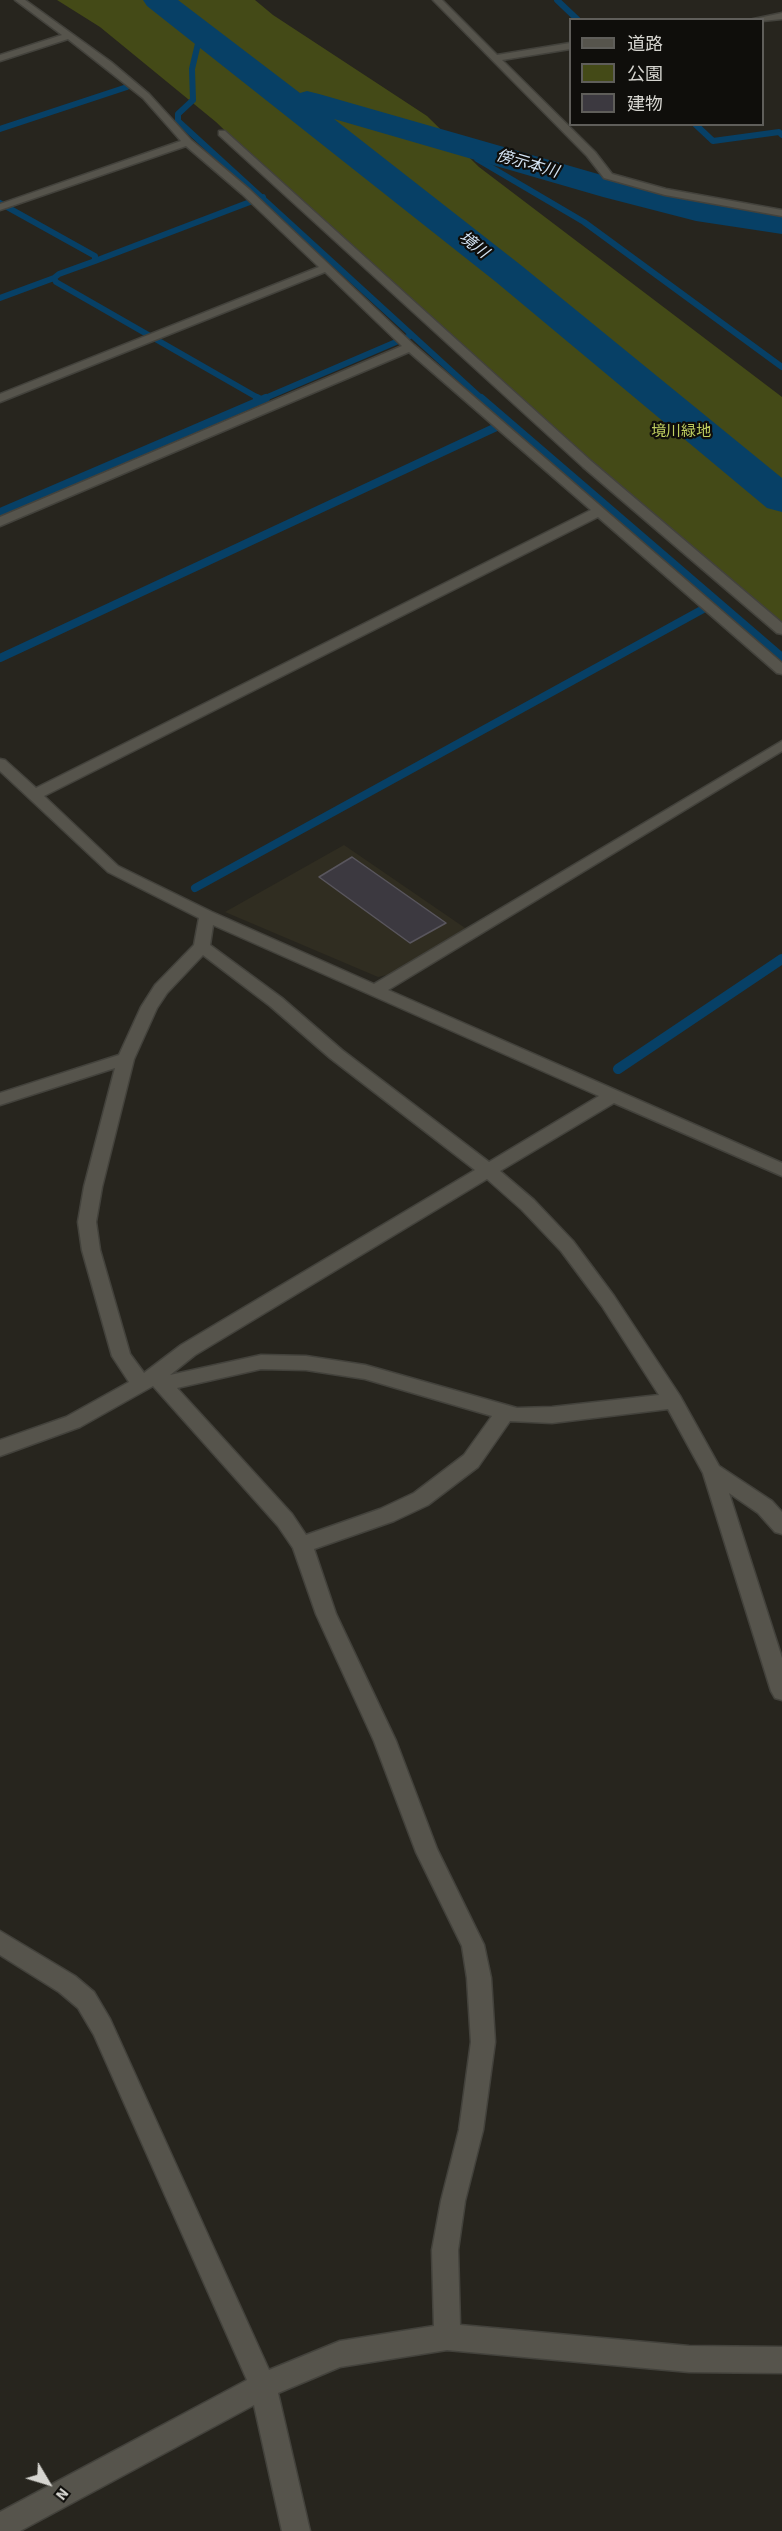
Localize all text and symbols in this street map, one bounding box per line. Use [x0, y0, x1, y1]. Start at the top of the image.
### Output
legend [569, 18, 764, 126]
text: 道路 [627, 32, 663, 57]
text: 公園 [627, 62, 663, 87]
text: 建物 [627, 92, 663, 117]
water label: 傍示本川 [494, 147, 560, 183]
water label: 境川 [454, 229, 492, 263]
park label: 境川緑地 [651, 424, 711, 442]
north arrow [18, 2453, 78, 2513]
text: N [50, 2483, 74, 2505]

